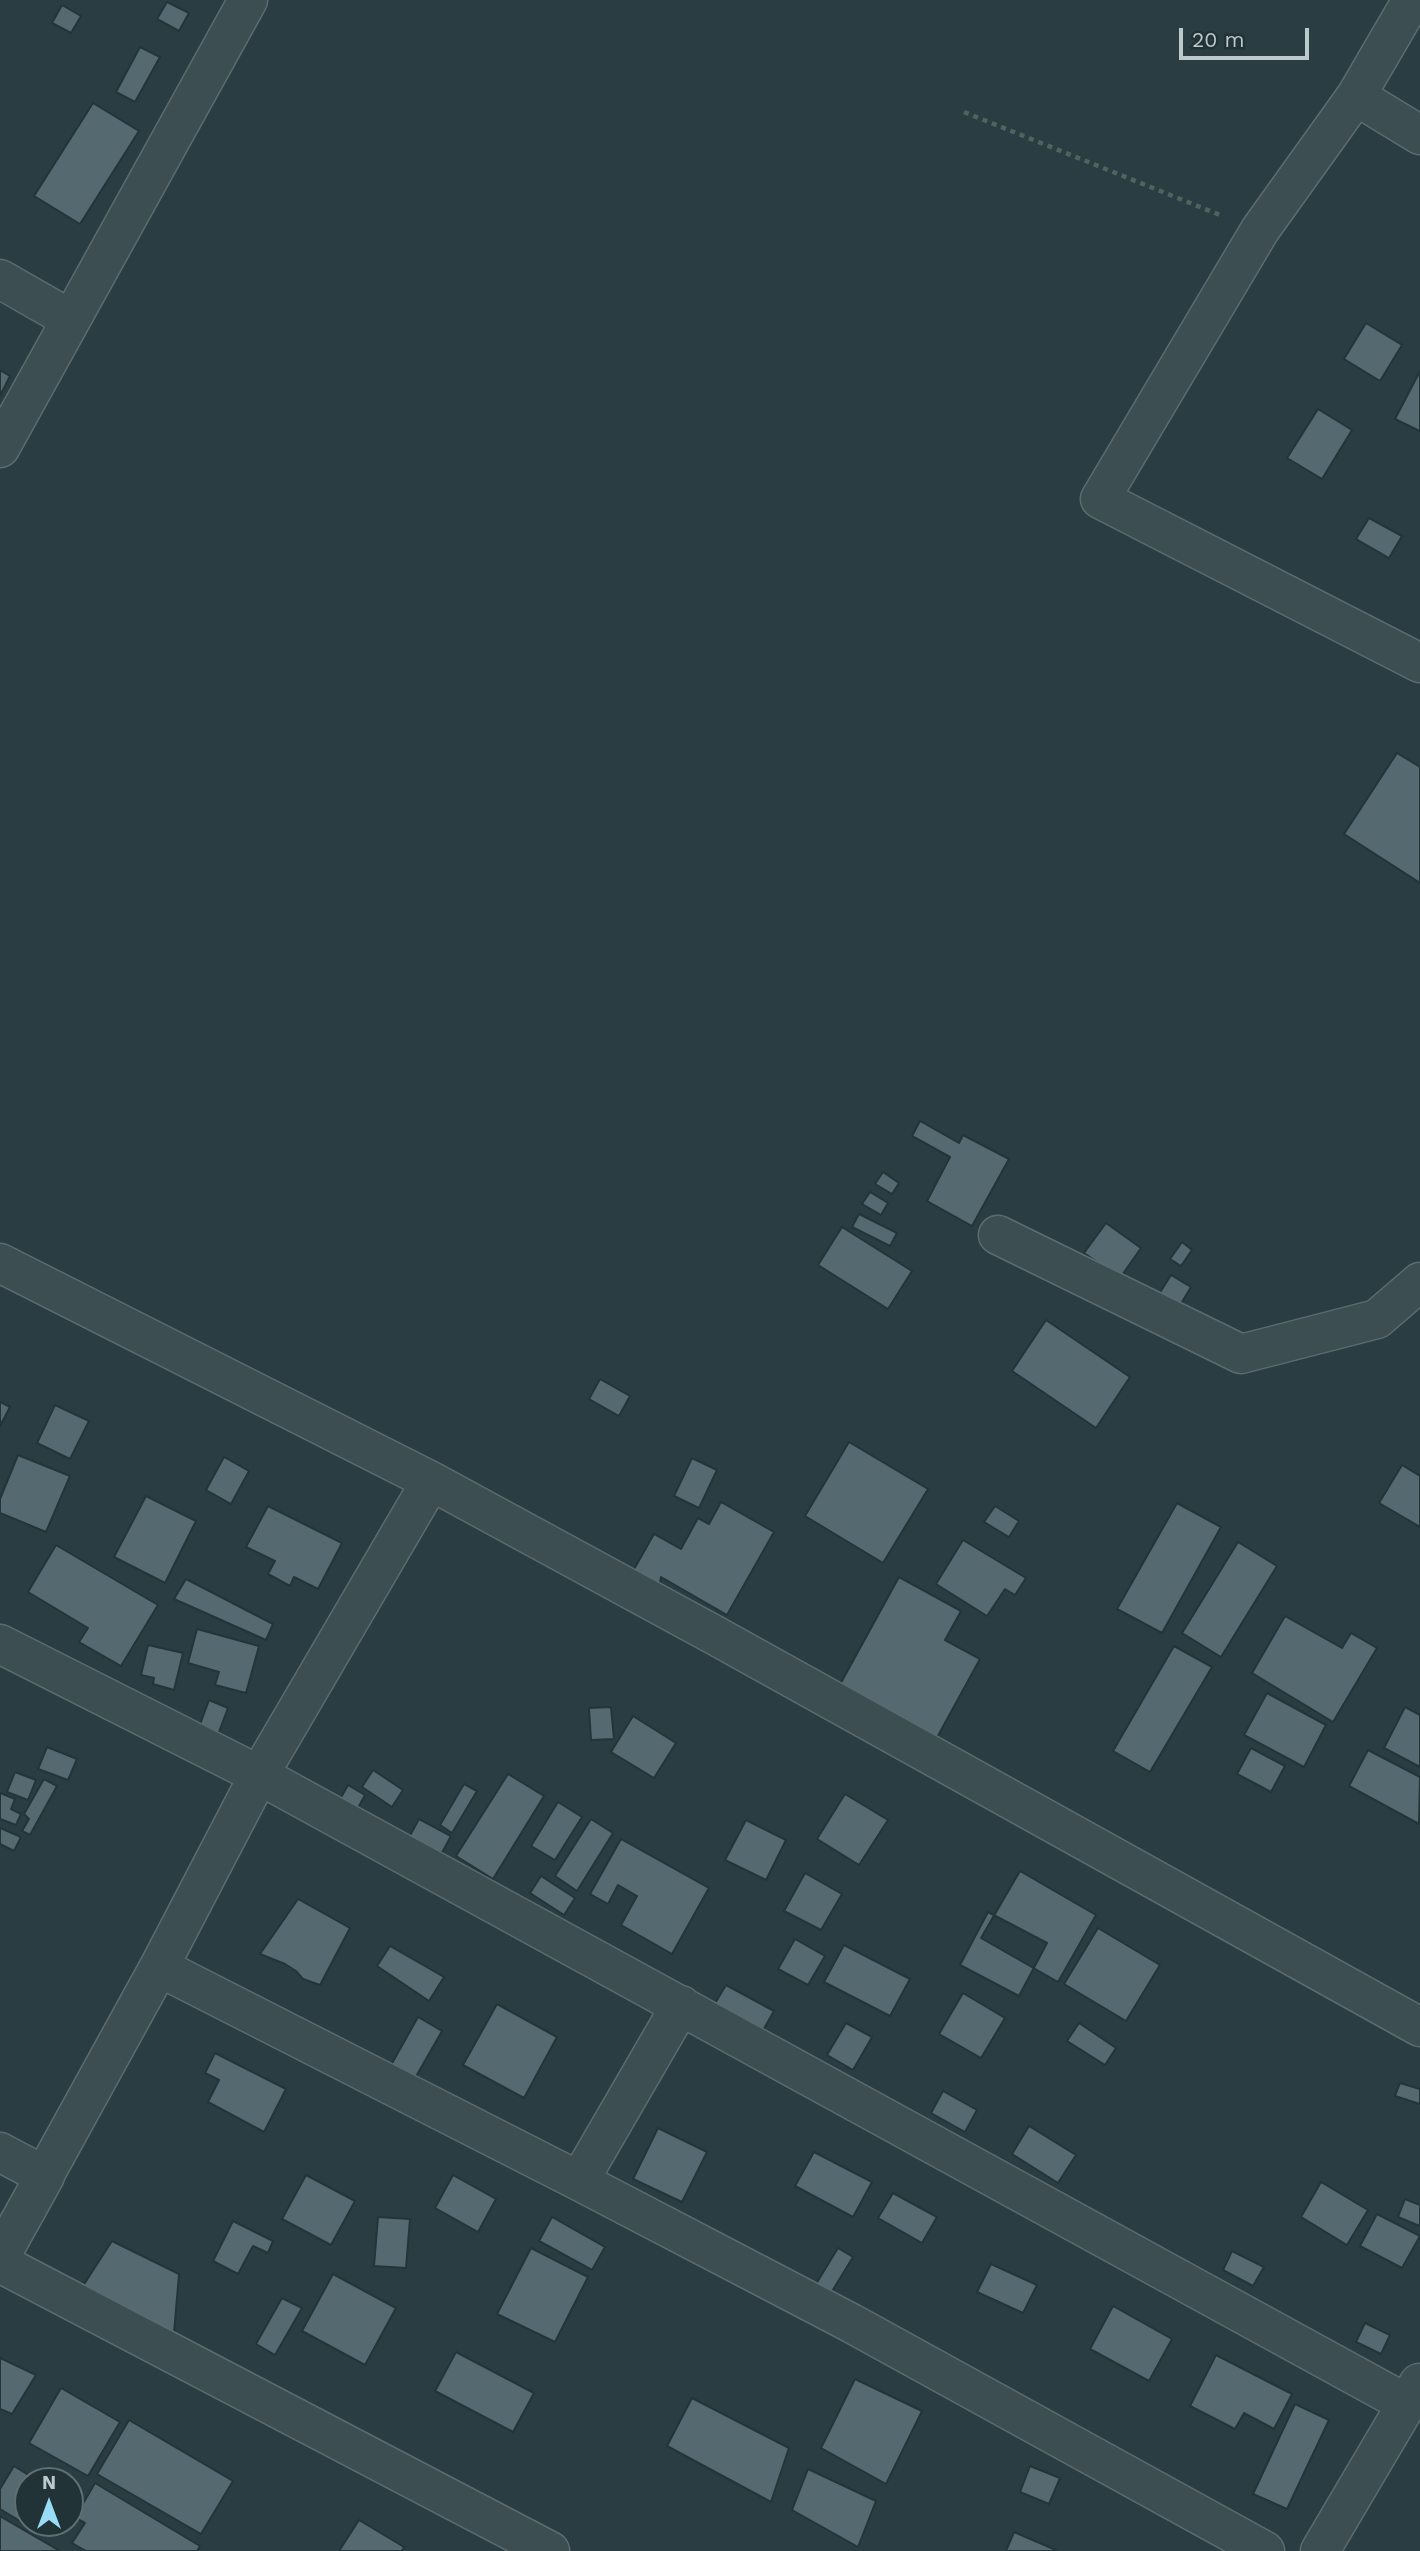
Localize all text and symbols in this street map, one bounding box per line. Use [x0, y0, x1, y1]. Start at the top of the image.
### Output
scale bar [1182, 14, 1312, 58]
text: 20 m [1192, 27, 1244, 52]
north arrow [14, 2467, 84, 2537]
text: N [42, 2471, 56, 2494]

